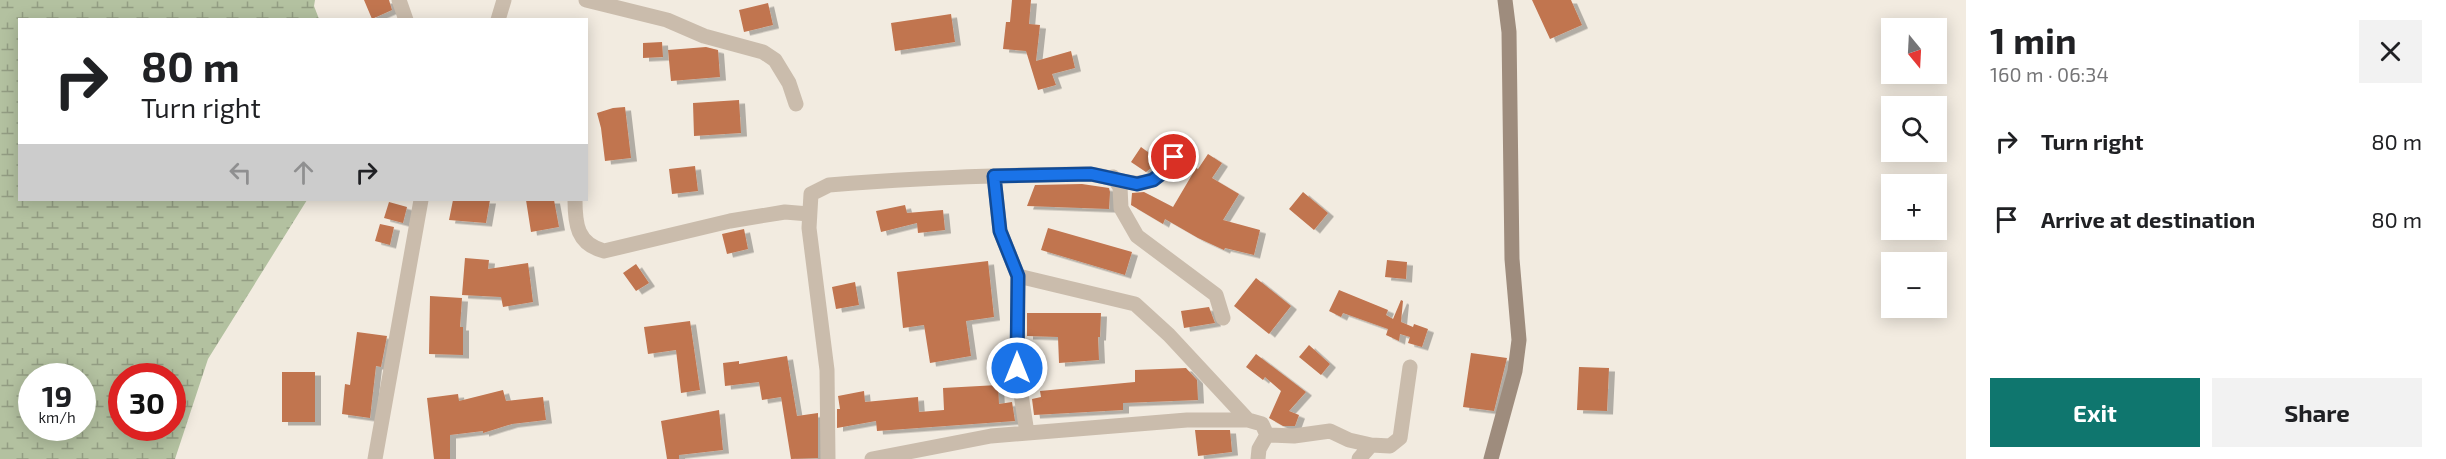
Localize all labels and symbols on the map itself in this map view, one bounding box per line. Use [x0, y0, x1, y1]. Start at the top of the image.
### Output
north arrow [1881, 18, 1947, 84]
pin [1148, 131, 1199, 182]
position arrow [985, 336, 1049, 400]
speed limit sign: 30 [108, 363, 186, 441]

